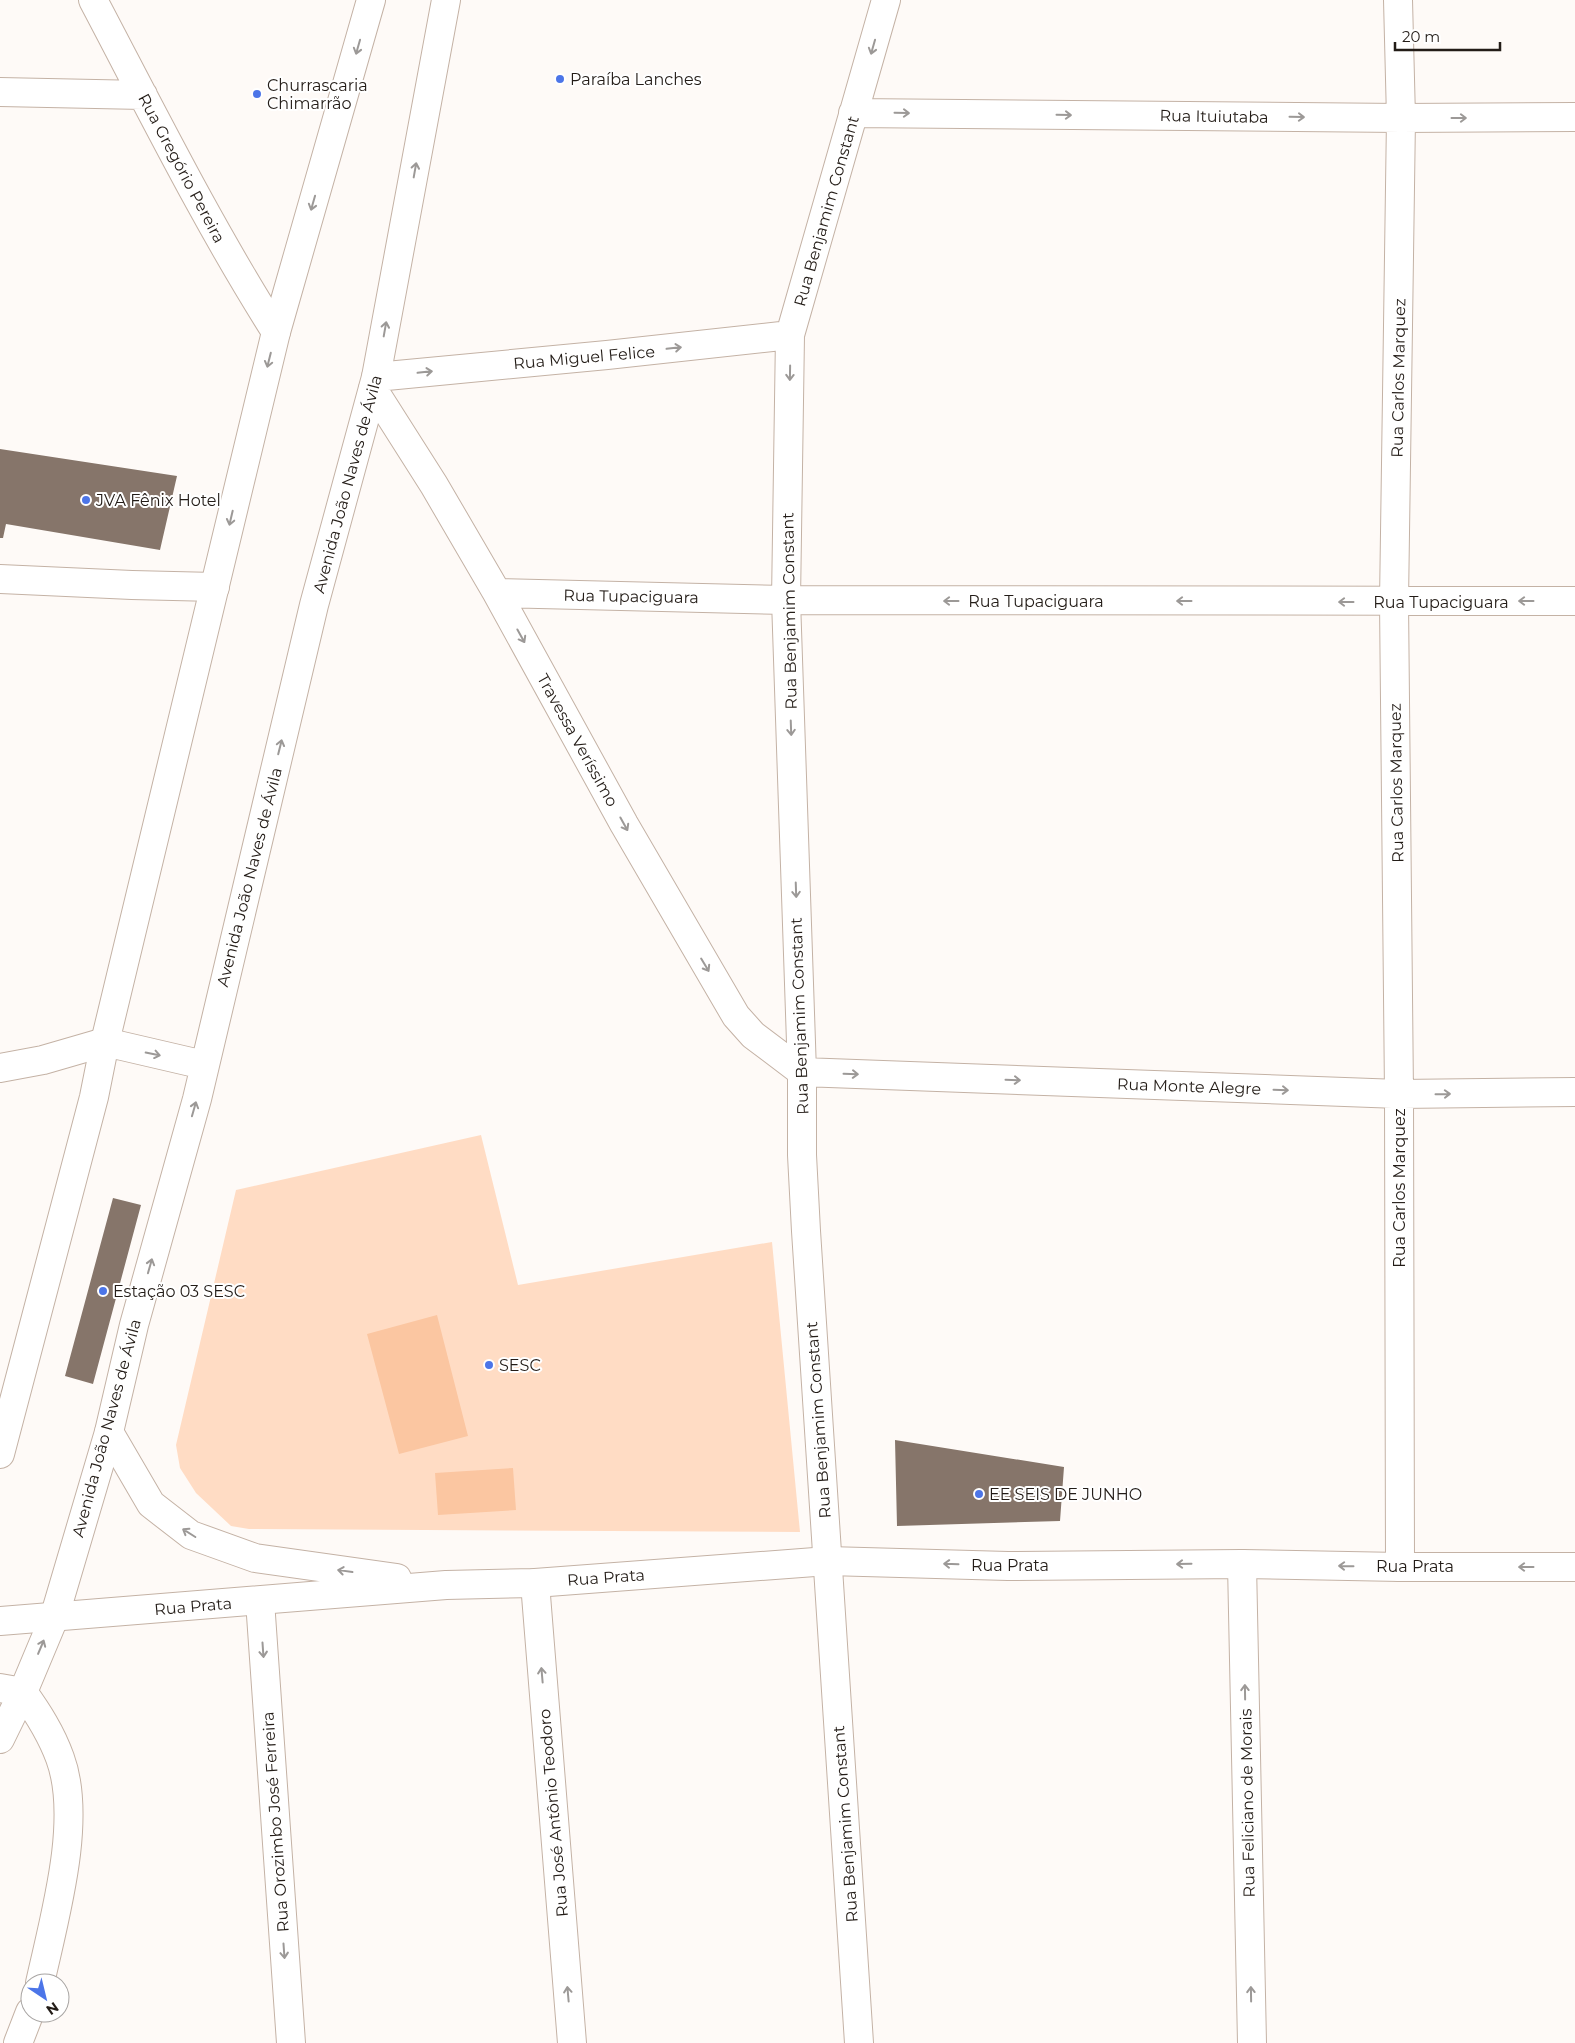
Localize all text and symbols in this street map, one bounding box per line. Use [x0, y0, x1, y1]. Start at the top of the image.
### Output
scale bar [1395, 20, 1500, 52]
text: 20 m [1402, 27, 1440, 46]
one-way arrow [352, 38, 362, 54]
one-way arrow [867, 38, 877, 54]
place label: Paraíba Lanches [570, 70, 702, 89]
marker: Paraíba Lanches [554, 73, 566, 85]
place label: Churrascaria Chimarrão [267, 76, 368, 113]
marker: Churrascaria Chimarrão [251, 88, 263, 100]
street label: Rua Gregório Pereira [134, 90, 229, 246]
street label: Rua Ituiutaba [1159, 106, 1269, 127]
one-way arrow [894, 108, 910, 118]
one-way arrow [1056, 110, 1072, 120]
one-way arrow [1288, 112, 1305, 122]
street label: Rua Benjamim Constant [790, 113, 863, 309]
one-way arrow [1451, 113, 1467, 122]
one-way arrow [410, 162, 420, 178]
one-way arrow [308, 195, 318, 211]
street label: Rua Carlos Marquez [1388, 298, 1409, 458]
one-way arrow [381, 322, 391, 338]
street label: Rua Miguel Felice [512, 342, 656, 373]
one-way arrow [665, 343, 681, 353]
one-way arrow [264, 351, 274, 367]
one-way arrow [785, 364, 795, 381]
one-way arrow [417, 367, 433, 377]
street label: Avenida João Naves de Ávila [309, 373, 386, 595]
place label: JVA Fênix Hotel [95, 491, 221, 510]
marker: JVA Fênix Hotel [80, 494, 92, 506]
one-way arrow [226, 509, 235, 525]
street label: Rua Benjamim Constant [778, 512, 801, 710]
street label: Rua Tupaciguara [563, 586, 699, 607]
street label: Rua Tupaciguara [968, 592, 1104, 611]
street label: Rua Tupaciguara [1373, 593, 1509, 612]
one-way arrow [944, 596, 960, 605]
one-way arrow [1176, 596, 1192, 606]
one-way arrow [1519, 596, 1535, 606]
one-way arrow [1339, 597, 1355, 607]
one-way arrow [516, 628, 526, 642]
street label: Travessa Veríssimo [533, 671, 622, 810]
street label: Rua Carlos Marquez [1386, 703, 1407, 863]
one-way arrow [786, 719, 795, 735]
one-way arrow [276, 739, 285, 755]
street label: Avenida João Naves de Ávila [213, 766, 286, 989]
one-way arrow [620, 817, 630, 831]
one-way arrow [791, 882, 801, 898]
street label: Rua Benjamim Constant [787, 917, 812, 1115]
one-way arrow [701, 957, 711, 972]
one-way arrow [144, 1049, 160, 1059]
one-way arrow [842, 1069, 859, 1079]
street label: Rua Monte Alegre [1116, 1074, 1261, 1099]
one-way arrow [1005, 1075, 1021, 1085]
one-way arrow [1272, 1085, 1288, 1095]
one-way arrow [1434, 1089, 1451, 1099]
one-way arrow [189, 1102, 199, 1118]
street label: Rua Carlos Marquez [1390, 1108, 1409, 1268]
one-way arrow [146, 1258, 155, 1274]
place label: Estação 03 SESC [113, 1282, 245, 1301]
marker: Estação 03 SESC [97, 1285, 109, 1297]
street label: Avenida João Naves de Ávila [68, 1317, 145, 1539]
street label: Rua Benjamim Constant [802, 1320, 835, 1519]
place label: SESC [499, 1356, 541, 1375]
marker: SESC [483, 1359, 495, 1371]
place label: EE SEIS DE JUNHO [989, 1485, 1142, 1504]
marker: EE SEIS DE JUNHO [973, 1488, 985, 1500]
one-way arrow [182, 1527, 196, 1537]
street label: Rua Prata [971, 1556, 1049, 1575]
street label: Rua Prata [1376, 1557, 1454, 1576]
one-way arrow [1176, 1559, 1192, 1569]
one-way arrow [944, 1560, 960, 1569]
one-way arrow [1339, 1561, 1355, 1571]
one-way arrow [1519, 1562, 1535, 1572]
street label: Rua Prata [567, 1565, 646, 1590]
one-way arrow [338, 1566, 354, 1576]
street label: Rua Prata [153, 1594, 233, 1619]
one-way arrow [37, 1640, 47, 1655]
one-way arrow [258, 1641, 268, 1657]
one-way arrow [537, 1668, 547, 1684]
one-way arrow [1240, 1684, 1250, 1700]
street label: Rua José Antônio Teodoro [535, 1708, 572, 1918]
street label: Rua Feliciano de Morais [1236, 1708, 1259, 1898]
street label: Rua Orozimbo José Ferreira [258, 1711, 293, 1933]
street label: Rua Benjamim Constant [829, 1724, 862, 1923]
one-way arrow [280, 1943, 289, 1959]
north arrow [20, 1973, 70, 2023]
one-way arrow [563, 1987, 573, 2003]
one-way arrow [1246, 1987, 1256, 2003]
text: N [43, 1998, 62, 2019]

